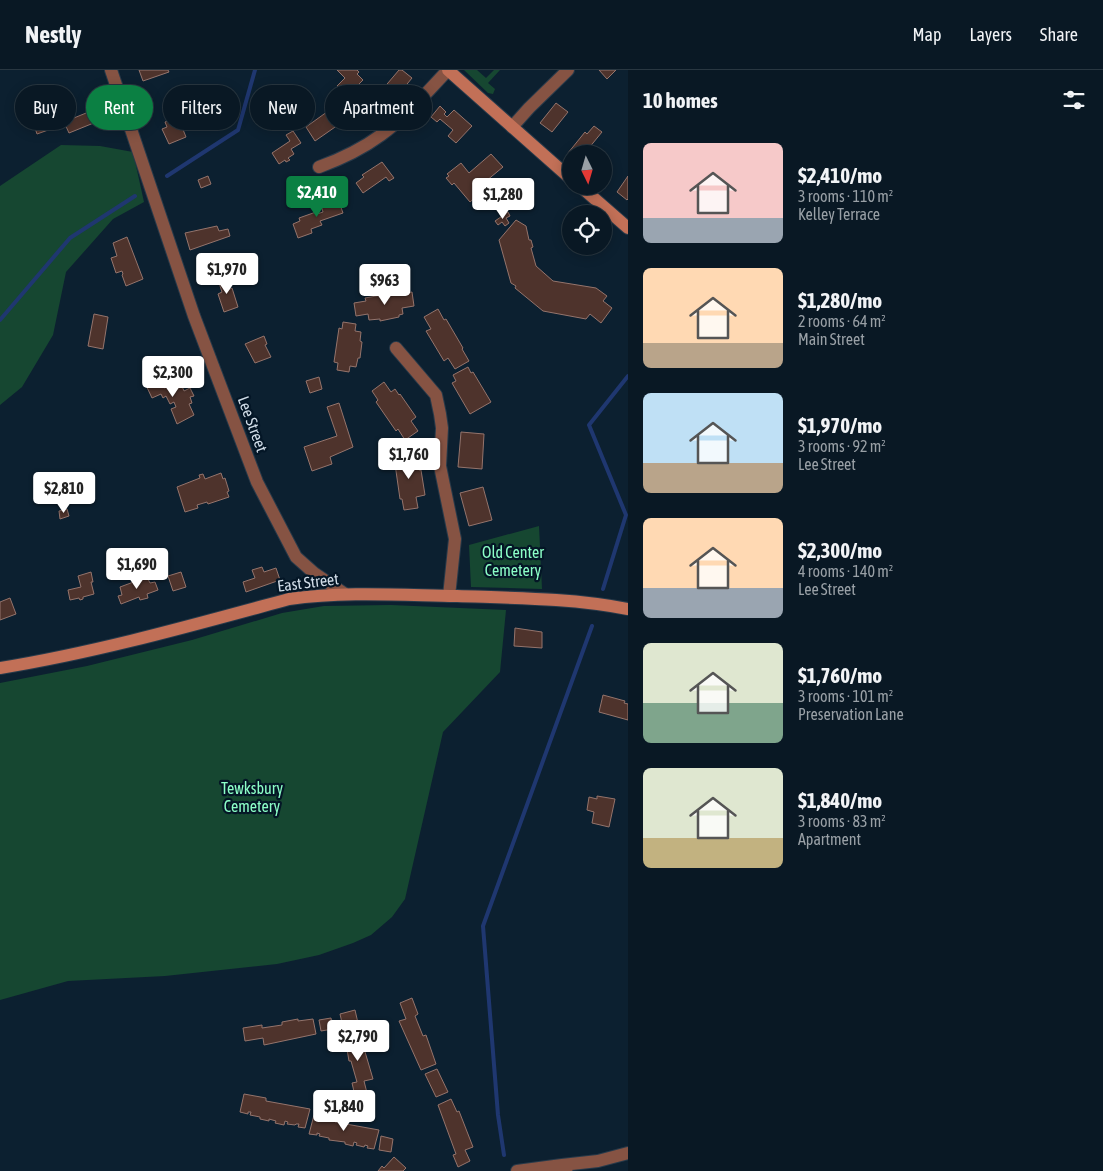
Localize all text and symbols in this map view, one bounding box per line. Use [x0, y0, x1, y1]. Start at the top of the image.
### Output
text: Nestly [25, 21, 81, 48]
text: Map [912, 24, 941, 45]
text: Layers [969, 24, 1012, 45]
text: Share [1040, 24, 1078, 45]
chip: Buy [15, 85, 76, 130]
chip: Rent [86, 85, 153, 130]
chip: Filters [163, 85, 240, 130]
chip: New [250, 85, 315, 130]
chip: Apartment [325, 85, 432, 130]
icon: filters [1060, 86, 1088, 114]
text: 10 homes [643, 88, 718, 112]
north arrow [562, 145, 612, 195]
map controls [562, 145, 612, 255]
icon: home [683, 163, 743, 223]
text: $2,410/mo [798, 163, 882, 187]
pin: $2,410 [276, 176, 358, 218]
pin: $1,280 [462, 178, 544, 220]
text: $2,410 [297, 183, 337, 201]
text: $1,280 [483, 185, 523, 203]
text: 3 rooms · 110 m² [798, 187, 893, 205]
button: locate [562, 205, 612, 255]
text: Kelley Terrace [798, 205, 880, 223]
pin: $1,970 [186, 252, 268, 295]
text: $1,970 [207, 260, 247, 278]
pin: $963 [355, 264, 415, 306]
text: $963 [370, 271, 400, 289]
icon: home [683, 288, 743, 348]
text: $1,280/mo [798, 288, 882, 312]
text: 2 rooms · 64 m² [798, 312, 886, 330]
text: Main Street [798, 330, 865, 348]
pin: $2,300 [132, 356, 214, 398]
text: $2,300 [153, 363, 193, 381]
street label: Lee Street [235, 394, 271, 455]
icon: home [683, 413, 743, 473]
text: $1,970/mo [798, 413, 882, 437]
text: 3 rooms · 92 m² [798, 437, 886, 455]
pin: $1,760 [368, 438, 450, 480]
text: $1,760 [389, 445, 429, 463]
text: Lee Street [798, 455, 856, 473]
pin: $2,810 [23, 472, 105, 514]
text: $2,810 [44, 479, 84, 497]
icon: home [683, 538, 743, 598]
text: $2,300/mo [798, 538, 882, 562]
park label: Old Center Cemetery [482, 543, 544, 580]
pin: $1,690 [96, 548, 178, 590]
text: $1,690 [117, 555, 157, 573]
text: 4 rooms · 140 m² [798, 562, 893, 580]
street label: East Street [276, 569, 340, 595]
text: Lee Street [798, 580, 856, 598]
icon: home [683, 663, 743, 723]
text: $1,760/mo [798, 663, 882, 687]
text: 3 rooms · 101 m² [798, 687, 893, 705]
text: Preservation Lane [798, 705, 904, 723]
park label: Tewksbury Cemetery [221, 779, 283, 816]
icon: home [683, 788, 743, 848]
text: $1,840/mo [798, 788, 882, 812]
text: 3 rooms · 83 m² [798, 812, 886, 830]
text: Apartment [798, 830, 861, 848]
pin: $2,790 [317, 1020, 399, 1062]
text: $2,790 [338, 1027, 378, 1045]
pin: $1,840 [303, 1090, 385, 1132]
text: $1,840 [324, 1097, 364, 1115]

